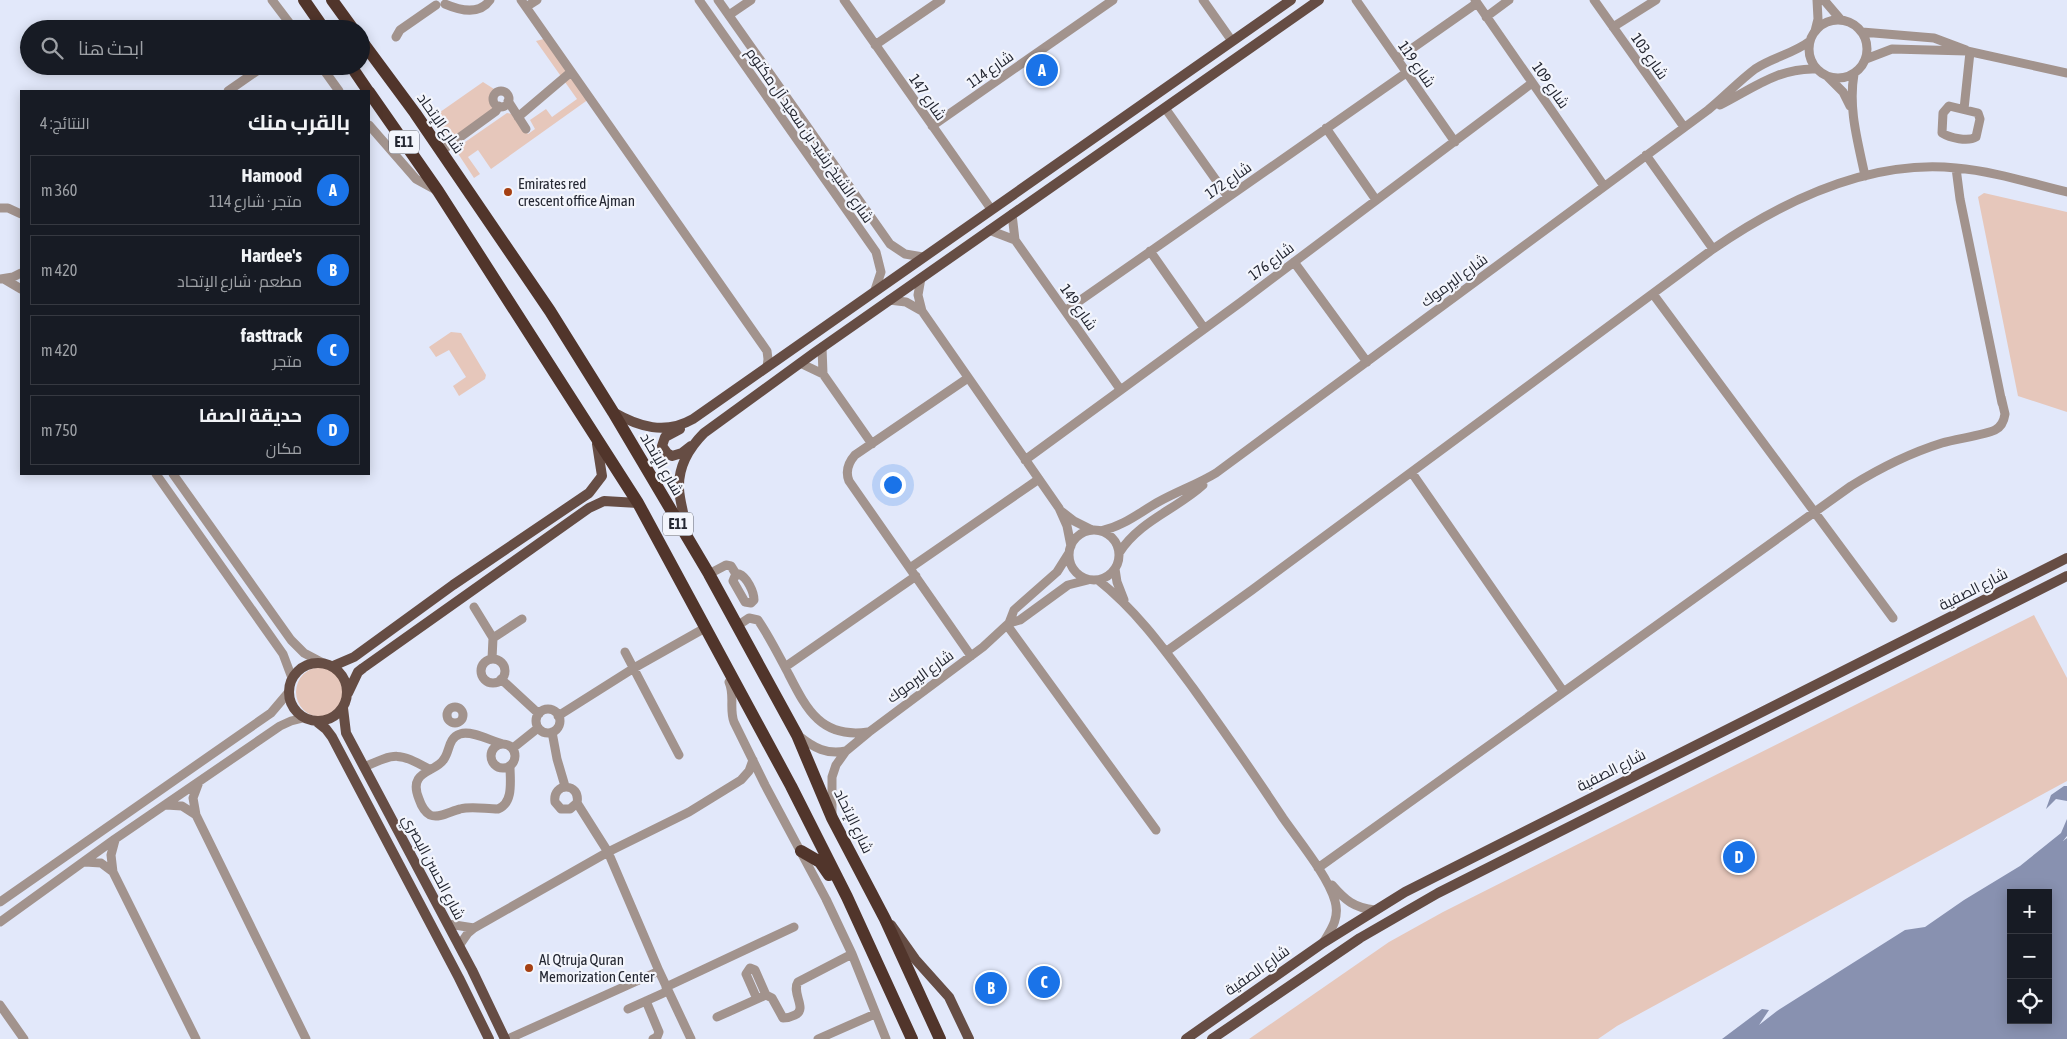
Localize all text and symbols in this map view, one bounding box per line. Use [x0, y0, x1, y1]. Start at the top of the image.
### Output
search box [20, 20, 370, 75]
street label: شارع 103 [1626, 30, 1672, 84]
icon: search [38, 34, 66, 62]
text: ابحث هنا [78, 37, 144, 59]
street label: شارع 119 [1393, 38, 1439, 92]
street label: شارع الشيخ رشيد بن سعيد آل مكتوم [740, 44, 877, 228]
street label: شارع 114 [964, 47, 1018, 93]
pin: A [1026, 51, 1058, 89]
street label: شارع 109 [1527, 59, 1573, 113]
street label: شارع 147 [904, 71, 950, 125]
street label: شارع الإتحاد [412, 90, 468, 158]
text: بالقرب منك [248, 110, 350, 134]
text: النتائج: 4 [40, 114, 90, 132]
road number: E11 [389, 130, 419, 154]
street label: شارع 172 [1202, 158, 1256, 204]
text: Hamood [242, 164, 302, 186]
place label: Emirates red crescent office Ajman [518, 175, 635, 209]
text: 360 m [41, 181, 77, 199]
text: A [329, 181, 337, 199]
marker: Emirates red crescent office Ajman [502, 186, 514, 198]
text: متجر · شارع 114 [209, 192, 302, 210]
street label: شارع 176 [1245, 238, 1299, 286]
text: Hardee's [241, 244, 302, 266]
street label: شارع اليرموك [1417, 250, 1492, 312]
text: 420 m [41, 261, 77, 279]
text: B [329, 261, 337, 279]
text: مطعم · شارع الإتحاد [177, 272, 302, 290]
street label: شارع 149 [1055, 281, 1101, 335]
text: fasttrack [241, 324, 302, 346]
text: 420 m [41, 341, 77, 359]
text: C [329, 341, 337, 359]
text: متجر [273, 352, 302, 370]
text: حديقة الصفا [199, 404, 302, 426]
text: 750 m [41, 421, 77, 439]
text: D [329, 421, 337, 439]
street label: شارع الإتحاد [635, 430, 687, 500]
text: مكان [266, 439, 302, 457]
your location [880, 472, 906, 498]
road number: E11 [663, 512, 693, 536]
street label: شارع الصفية [1936, 564, 2012, 616]
street label: شارع اليرموك [883, 646, 958, 708]
street label: شارع الصفية [1574, 745, 1650, 797]
street label: شارع الإتحاد [828, 786, 877, 857]
street label: شارع الحسن البصري [396, 812, 469, 924]
pin: D [1723, 838, 1755, 876]
map controls [2007, 889, 2052, 1024]
button: + [2007, 889, 2052, 934]
button: − [2007, 934, 2052, 979]
street label: شارع الصفية [1222, 942, 1294, 1001]
place label: Al Qtruja Quran Memorization Center [539, 951, 655, 985]
marker: Al Qtruja Quran Memorization Center [523, 962, 535, 974]
pin: C [1028, 963, 1060, 1001]
pin: B [975, 969, 1007, 1007]
button: locate [2007, 979, 2052, 1024]

